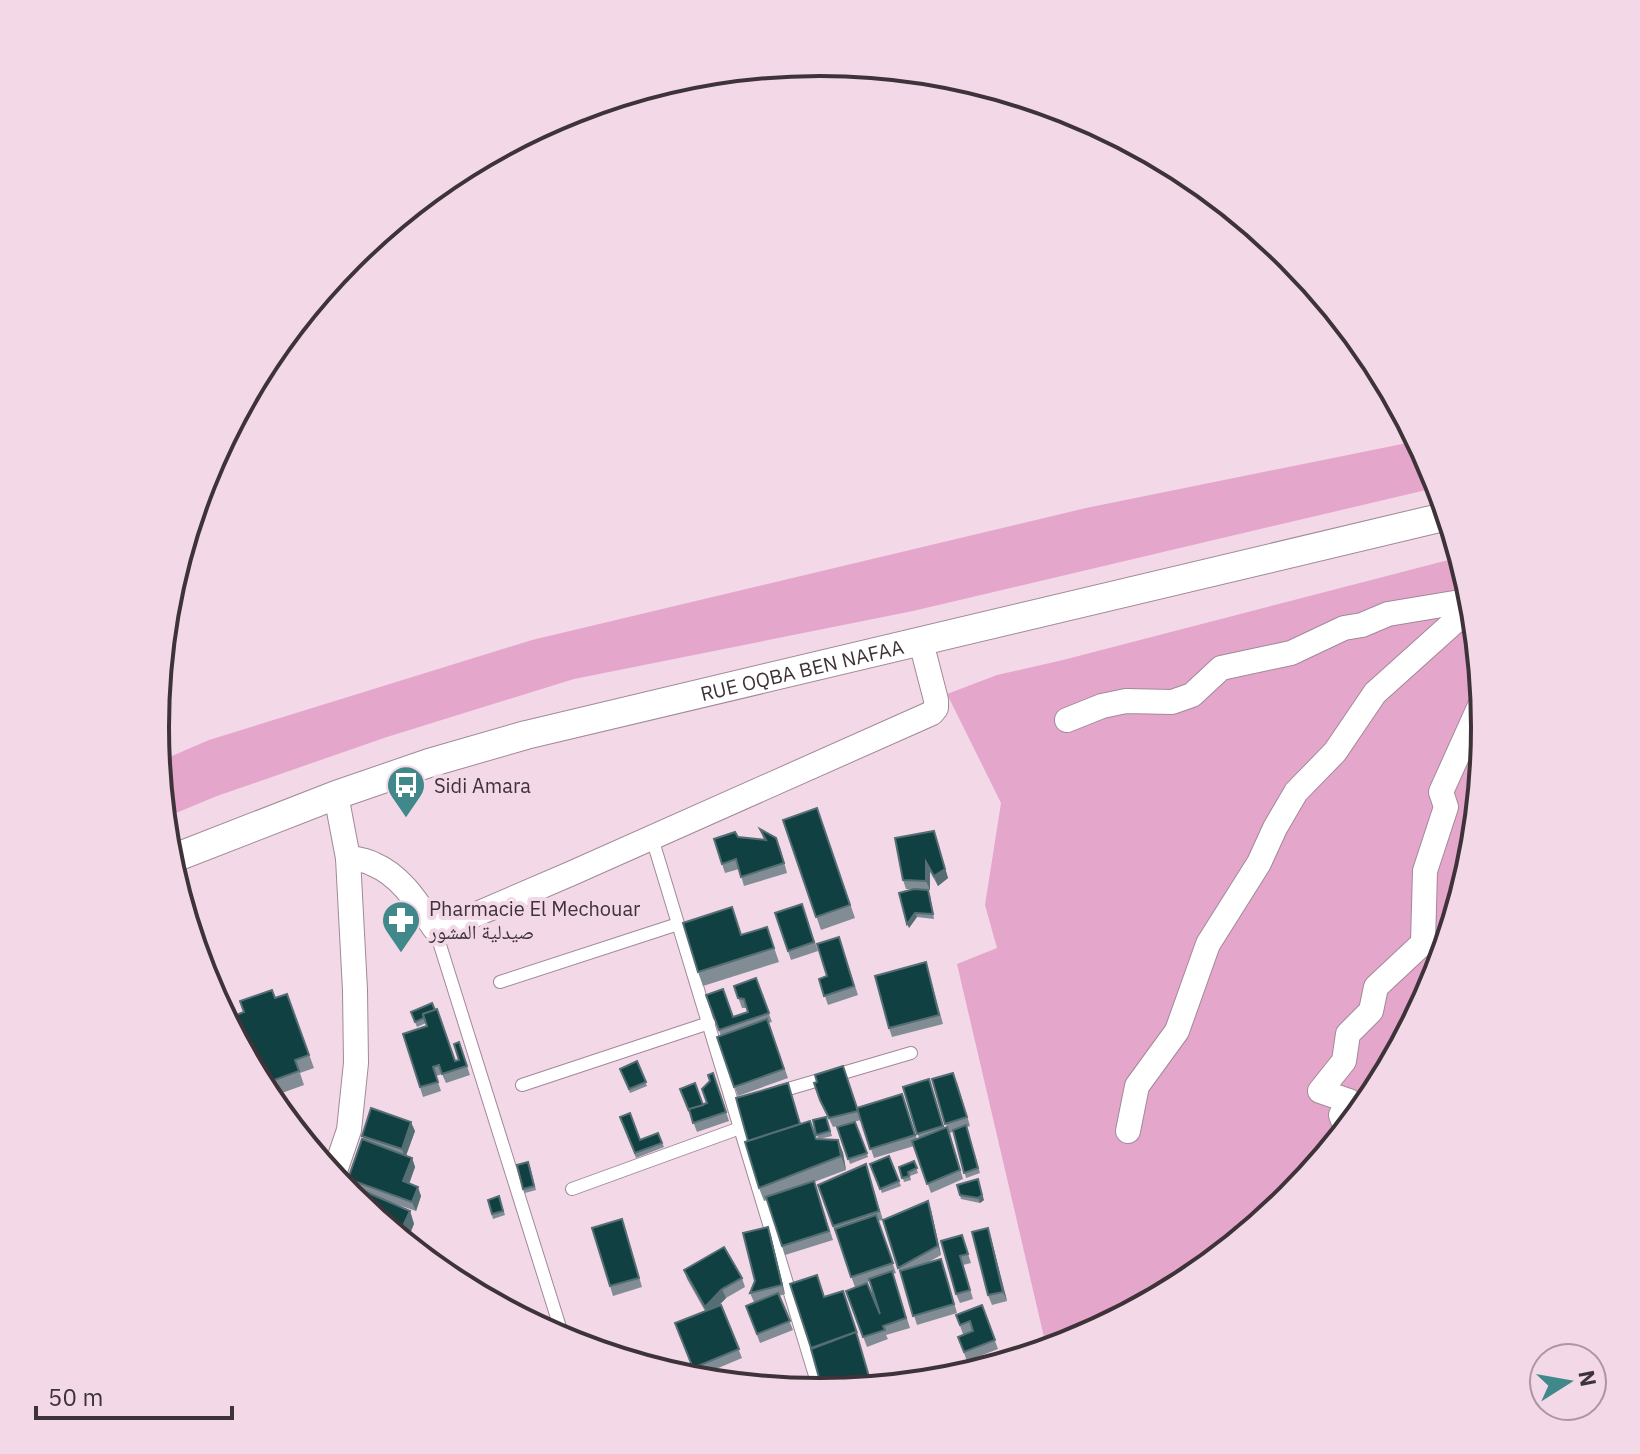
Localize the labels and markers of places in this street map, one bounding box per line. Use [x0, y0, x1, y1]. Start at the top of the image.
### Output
bus stop icon: Sidi Amara [385, 764, 427, 819]
place label: Sidi Amara [434, 772, 531, 799]
place label: Pharmacie El Mechouar صيدلية المشور [428, 895, 640, 945]
pharmacy icon: Pharmacie El Mechouar صيدلية المشور [380, 899, 422, 954]

